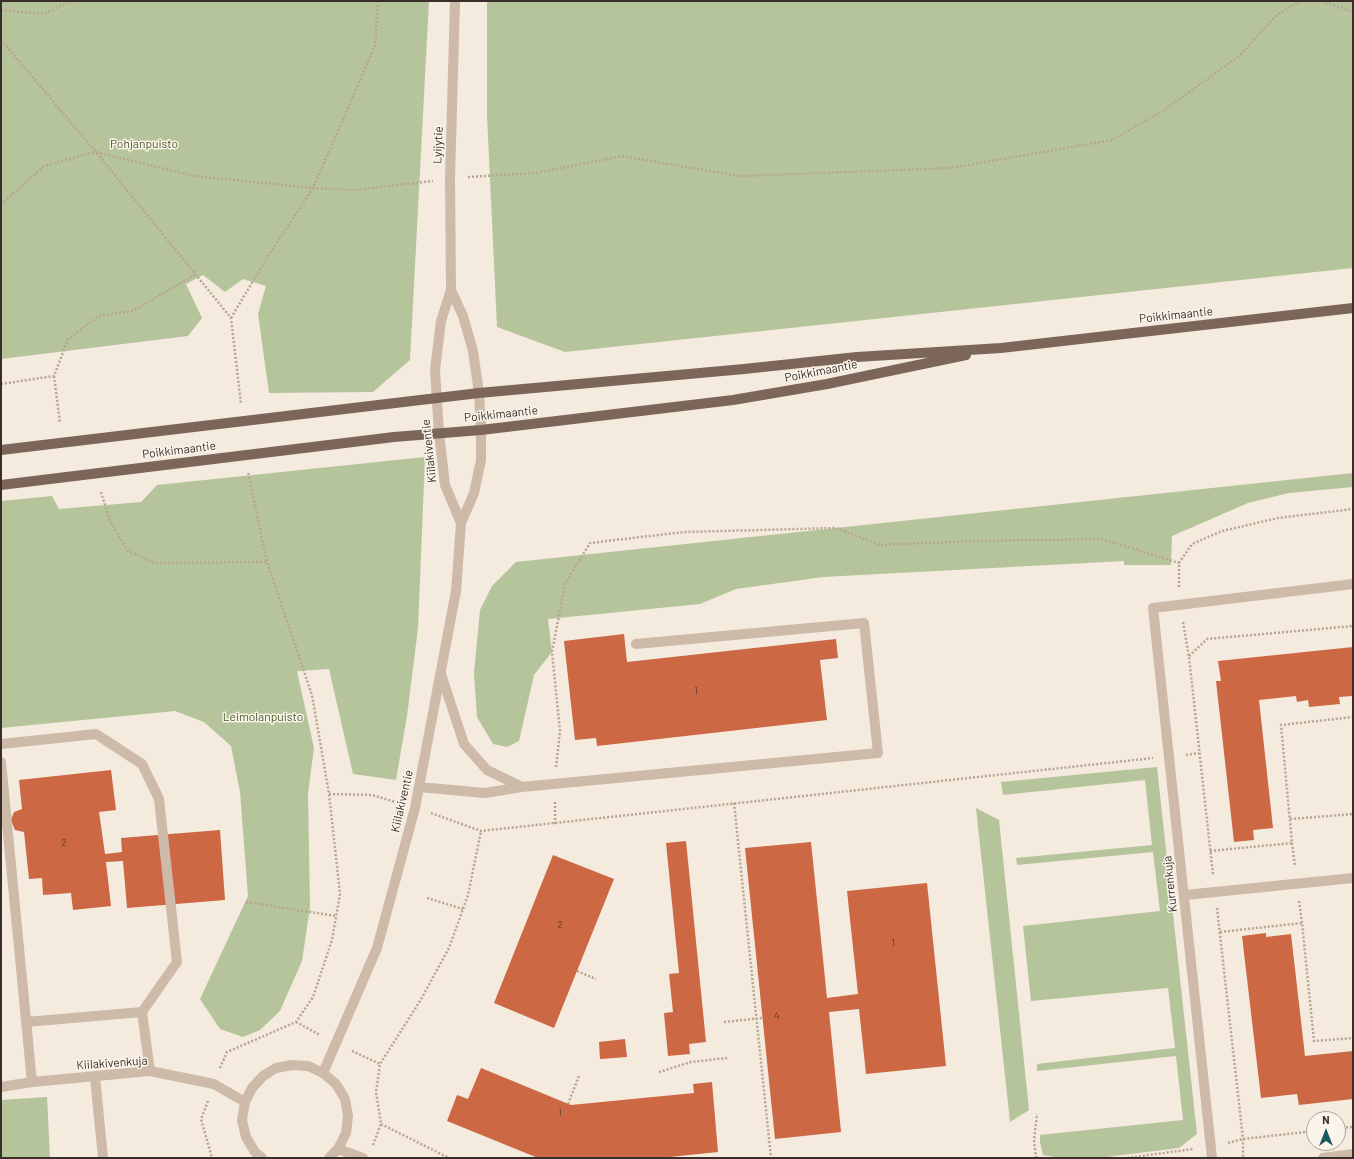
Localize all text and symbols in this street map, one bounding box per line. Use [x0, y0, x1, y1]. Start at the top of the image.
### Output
street label: Lyijytie [430, 126, 446, 164]
park label: Pohjanpuisto [110, 137, 178, 151]
street label: Poikkimaantie [1138, 304, 1214, 326]
street label: Poikkimaantie [783, 357, 859, 385]
street label: Poikkimaantie [463, 403, 539, 425]
street label: Kiilakiventie [419, 419, 439, 483]
street label: Poikkimaantie [141, 438, 217, 462]
house number: 1 [694, 685, 698, 697]
park label: Leimolanpuisto [223, 710, 303, 724]
street label: Kiilakiventie [388, 768, 416, 834]
house number: 2 [61, 837, 67, 849]
street label: Kurrenkuja [1160, 855, 1180, 913]
house number: 2 [557, 919, 563, 931]
house number: 1 [891, 937, 895, 949]
house number: 4 [774, 1010, 780, 1022]
street label: Kiilakivenkuja [76, 1053, 148, 1073]
house number: 1 [558, 1107, 562, 1119]
north arrow [1306, 1111, 1346, 1151]
text: N [1322, 1113, 1330, 1126]

